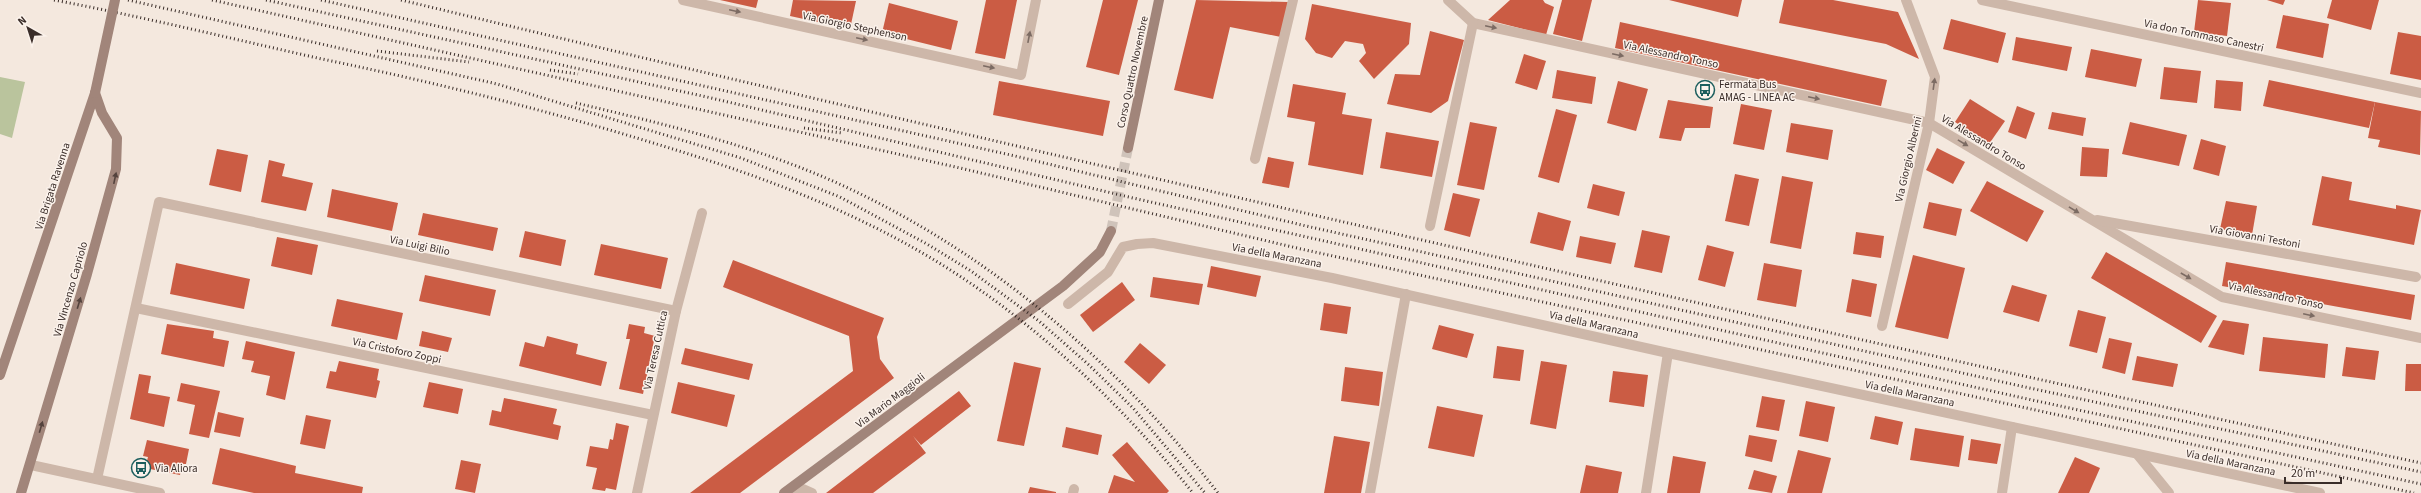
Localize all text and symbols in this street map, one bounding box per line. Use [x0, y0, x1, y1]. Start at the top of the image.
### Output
north arrow [8, 8, 48, 48]
street label: Via Giorgio Stephenson [801, 8, 909, 45]
one-way arrow [728, 9, 741, 15]
text: N [14, 12, 30, 29]
street label: Corso Quattro Novembre [1113, 14, 1152, 130]
street label: Via don Tommaso Canestri [2143, 15, 2265, 56]
one-way arrow [1485, 24, 1497, 30]
one-way arrow [1026, 31, 1032, 43]
one-way arrow [855, 37, 868, 43]
street label: Via Alessandro Tonso [1622, 37, 1720, 72]
one-way arrow [1612, 52, 1624, 58]
one-way arrow [982, 65, 995, 71]
place label: Fermata Bus AMAG - LINEA AC [1719, 77, 1795, 105]
one-way arrow [1931, 78, 1937, 90]
bus stop icon: Fermata Bus AMAG - LINEA AC [1694, 79, 1716, 101]
one-way arrow [1807, 95, 1820, 101]
street label: Via Alessandro Tonso [1938, 111, 2029, 174]
street label: Via Giorgio Alberini [1891, 115, 1926, 203]
one-way arrow [1958, 139, 1968, 147]
street label: Via Brigata Ravenna [31, 141, 74, 232]
one-way arrow [112, 172, 118, 184]
one-way arrow [2068, 206, 2080, 213]
street label: Via Giovanni Testoni [2208, 221, 2302, 252]
street label: Via Luigi Bilio [388, 232, 451, 259]
street label: Via della Maranzana [1231, 239, 1323, 272]
street label: Via Vincenzo Capriolo [50, 240, 91, 339]
one-way arrow [2180, 272, 2192, 279]
street label: Via Alessandro Tonso [2227, 278, 2325, 313]
one-way arrow [76, 297, 82, 309]
street label: Via della Maranzana [1548, 307, 1640, 342]
street label: Via Teresa Cuttica [640, 309, 671, 391]
one-way arrow [2303, 312, 2315, 318]
street label: Via Cristoforo Zoppi [351, 334, 443, 367]
street label: Via Mario Maggioli [853, 369, 928, 431]
street label: Via della Maranzana [1864, 377, 1956, 410]
one-way arrow [39, 421, 45, 434]
street label: Via della Maranzana [2185, 446, 2277, 479]
bus stop icon: Via Aliora [130, 457, 152, 479]
scale bar [2285, 459, 2341, 485]
place label: Via Aliora [155, 461, 198, 476]
text: 20 m [2291, 465, 2315, 482]

